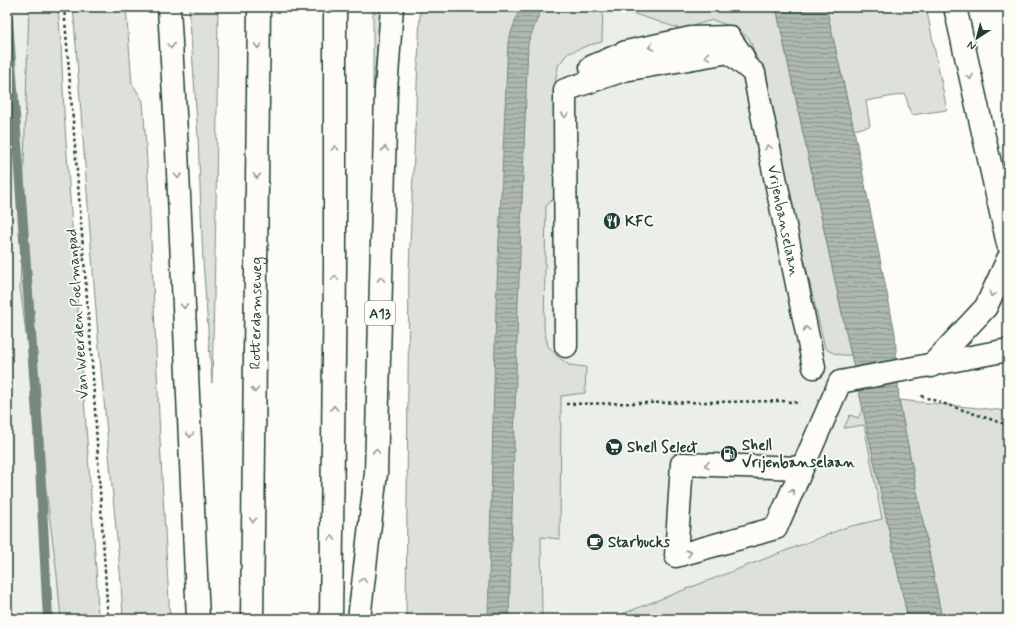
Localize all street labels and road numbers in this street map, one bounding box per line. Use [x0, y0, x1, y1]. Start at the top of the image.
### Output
street label: Vrijenbanselaan [762, 163, 804, 278]
street label: Van Weerden Poelmanpad [62, 228, 94, 400]
street label: Rotterdamseweg [246, 257, 268, 369]
road number: A13 [365, 301, 395, 325]

